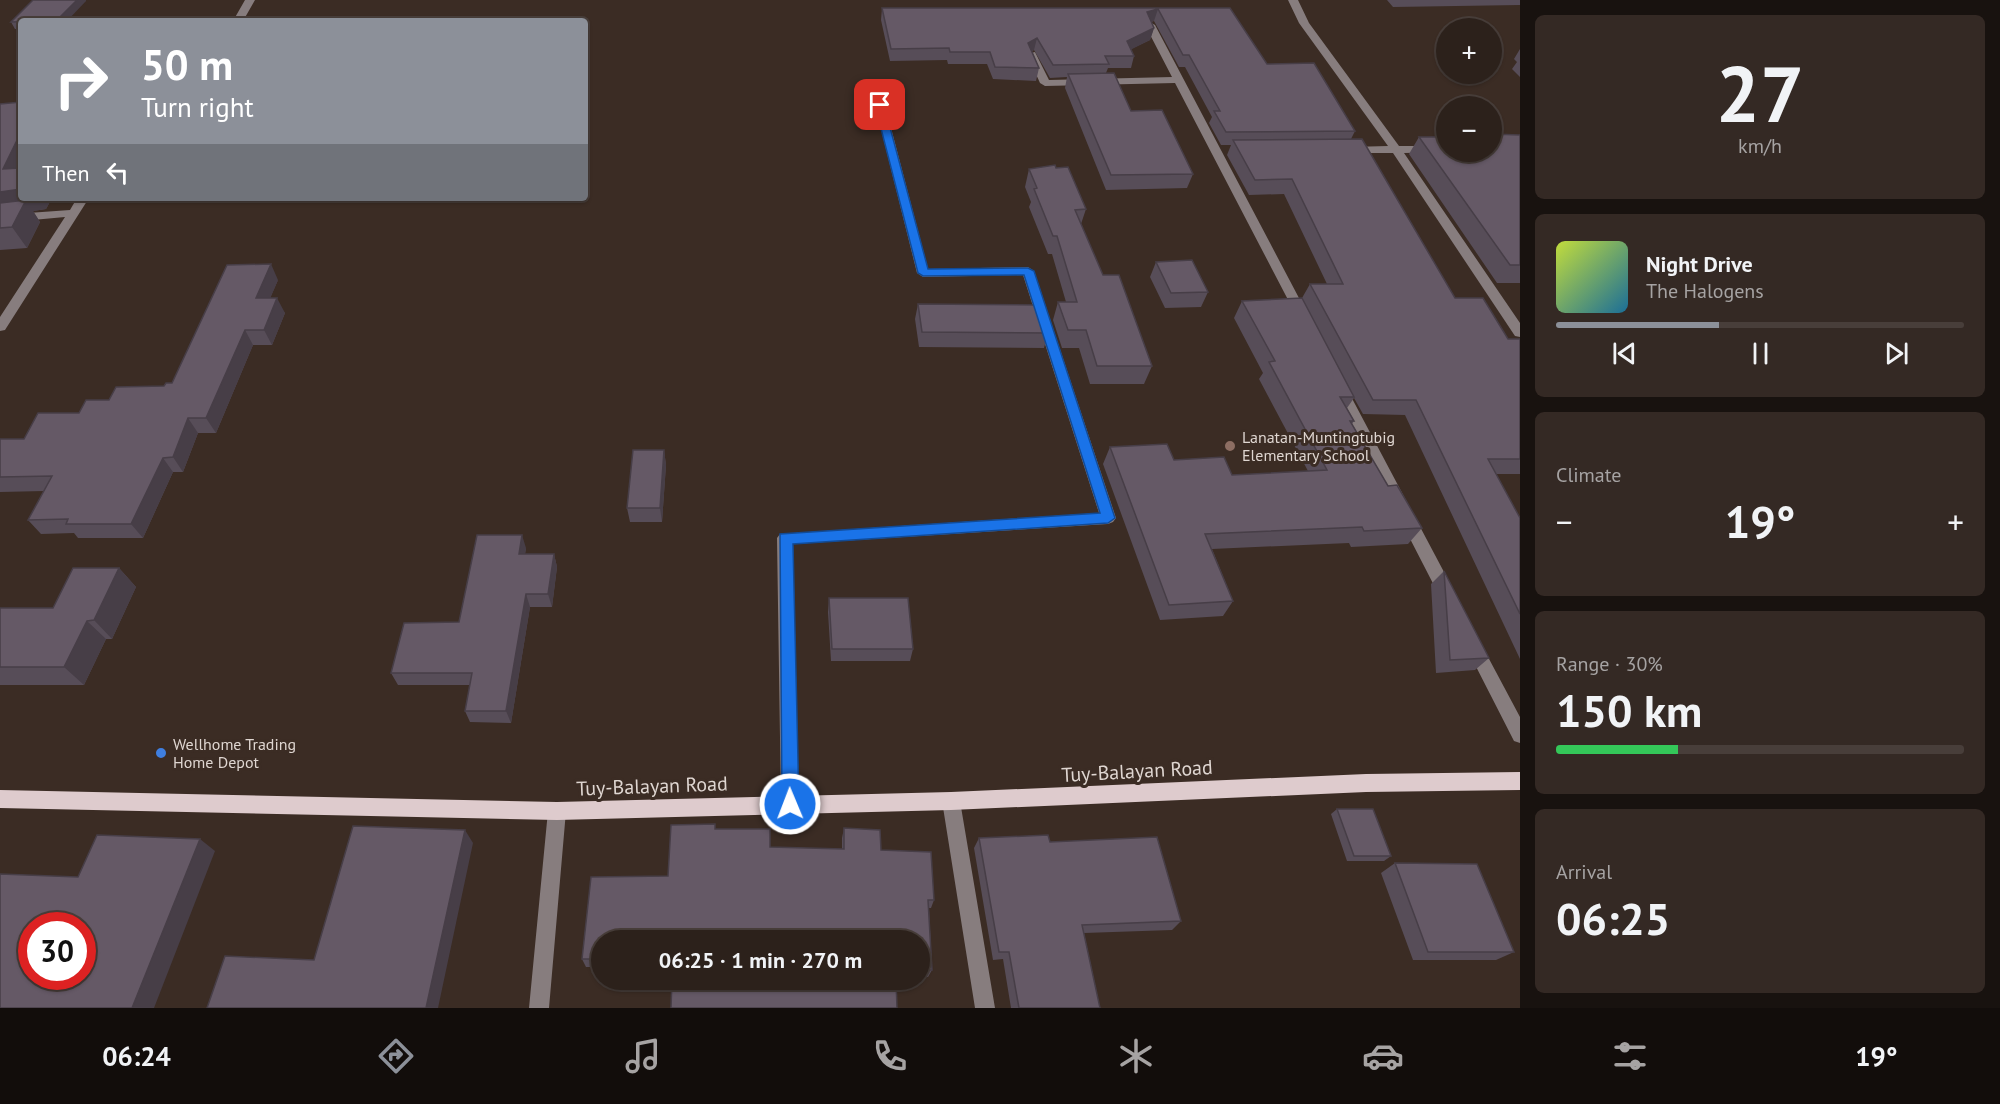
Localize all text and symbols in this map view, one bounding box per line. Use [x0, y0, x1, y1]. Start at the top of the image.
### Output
map controls [1436, 18, 1502, 162]
button: + [1436, 18, 1502, 84]
text: 50 m [141, 37, 233, 92]
icon: right [42, 42, 120, 120]
text: 27 [1716, 43, 1804, 144]
pin [854, 79, 905, 130]
icon: arrive [863, 88, 896, 121]
text: Turn right [141, 90, 254, 124]
button: − [1436, 96, 1502, 162]
text: km/h [1738, 133, 1782, 159]
icon: left [101, 156, 134, 189]
text: Then [42, 159, 89, 187]
text: Night Drive [1646, 250, 1753, 278]
text: The Halogens [1646, 278, 1764, 304]
icon: previous [1608, 337, 1641, 370]
icon: pause [1744, 337, 1777, 370]
icon: next [1880, 337, 1913, 370]
place label: Lanatan-Muntingtubig Elementary School [1242, 427, 1395, 465]
marker: Lanatan-Muntingtubig Elementary School [1223, 439, 1237, 453]
text: Climate [1556, 462, 1622, 488]
text: 19° [1725, 492, 1795, 550]
text: − [1556, 500, 1573, 543]
text: + [1947, 500, 1964, 543]
text: Range · 30% [1556, 651, 1663, 677]
text: 150 km [1556, 681, 1702, 739]
place label: Wellhome Trading Home Depot [173, 734, 296, 772]
marker: Wellhome Trading Home Depot [154, 746, 168, 760]
street label: Tuy-Balayan Road [1061, 754, 1213, 788]
street label: Tuy-Balayan Road [576, 770, 728, 802]
position arrow [758, 772, 822, 836]
text: Arrival [1556, 859, 1612, 885]
text: 06:25 [1556, 889, 1670, 947]
speed limit sign: 30 [18, 912, 96, 990]
text: 06:25 · 1 min · 270 m [659, 946, 862, 974]
icon: directions [375, 1035, 417, 1077]
icon: music [622, 1035, 664, 1077]
icon: phone [869, 1035, 911, 1077]
icon: climate [1115, 1035, 1157, 1077]
icon: car [1362, 1035, 1404, 1077]
icon: filters [1609, 1035, 1651, 1077]
text: 06:24 [102, 1039, 171, 1073]
text: 19° [1855, 1039, 1898, 1073]

